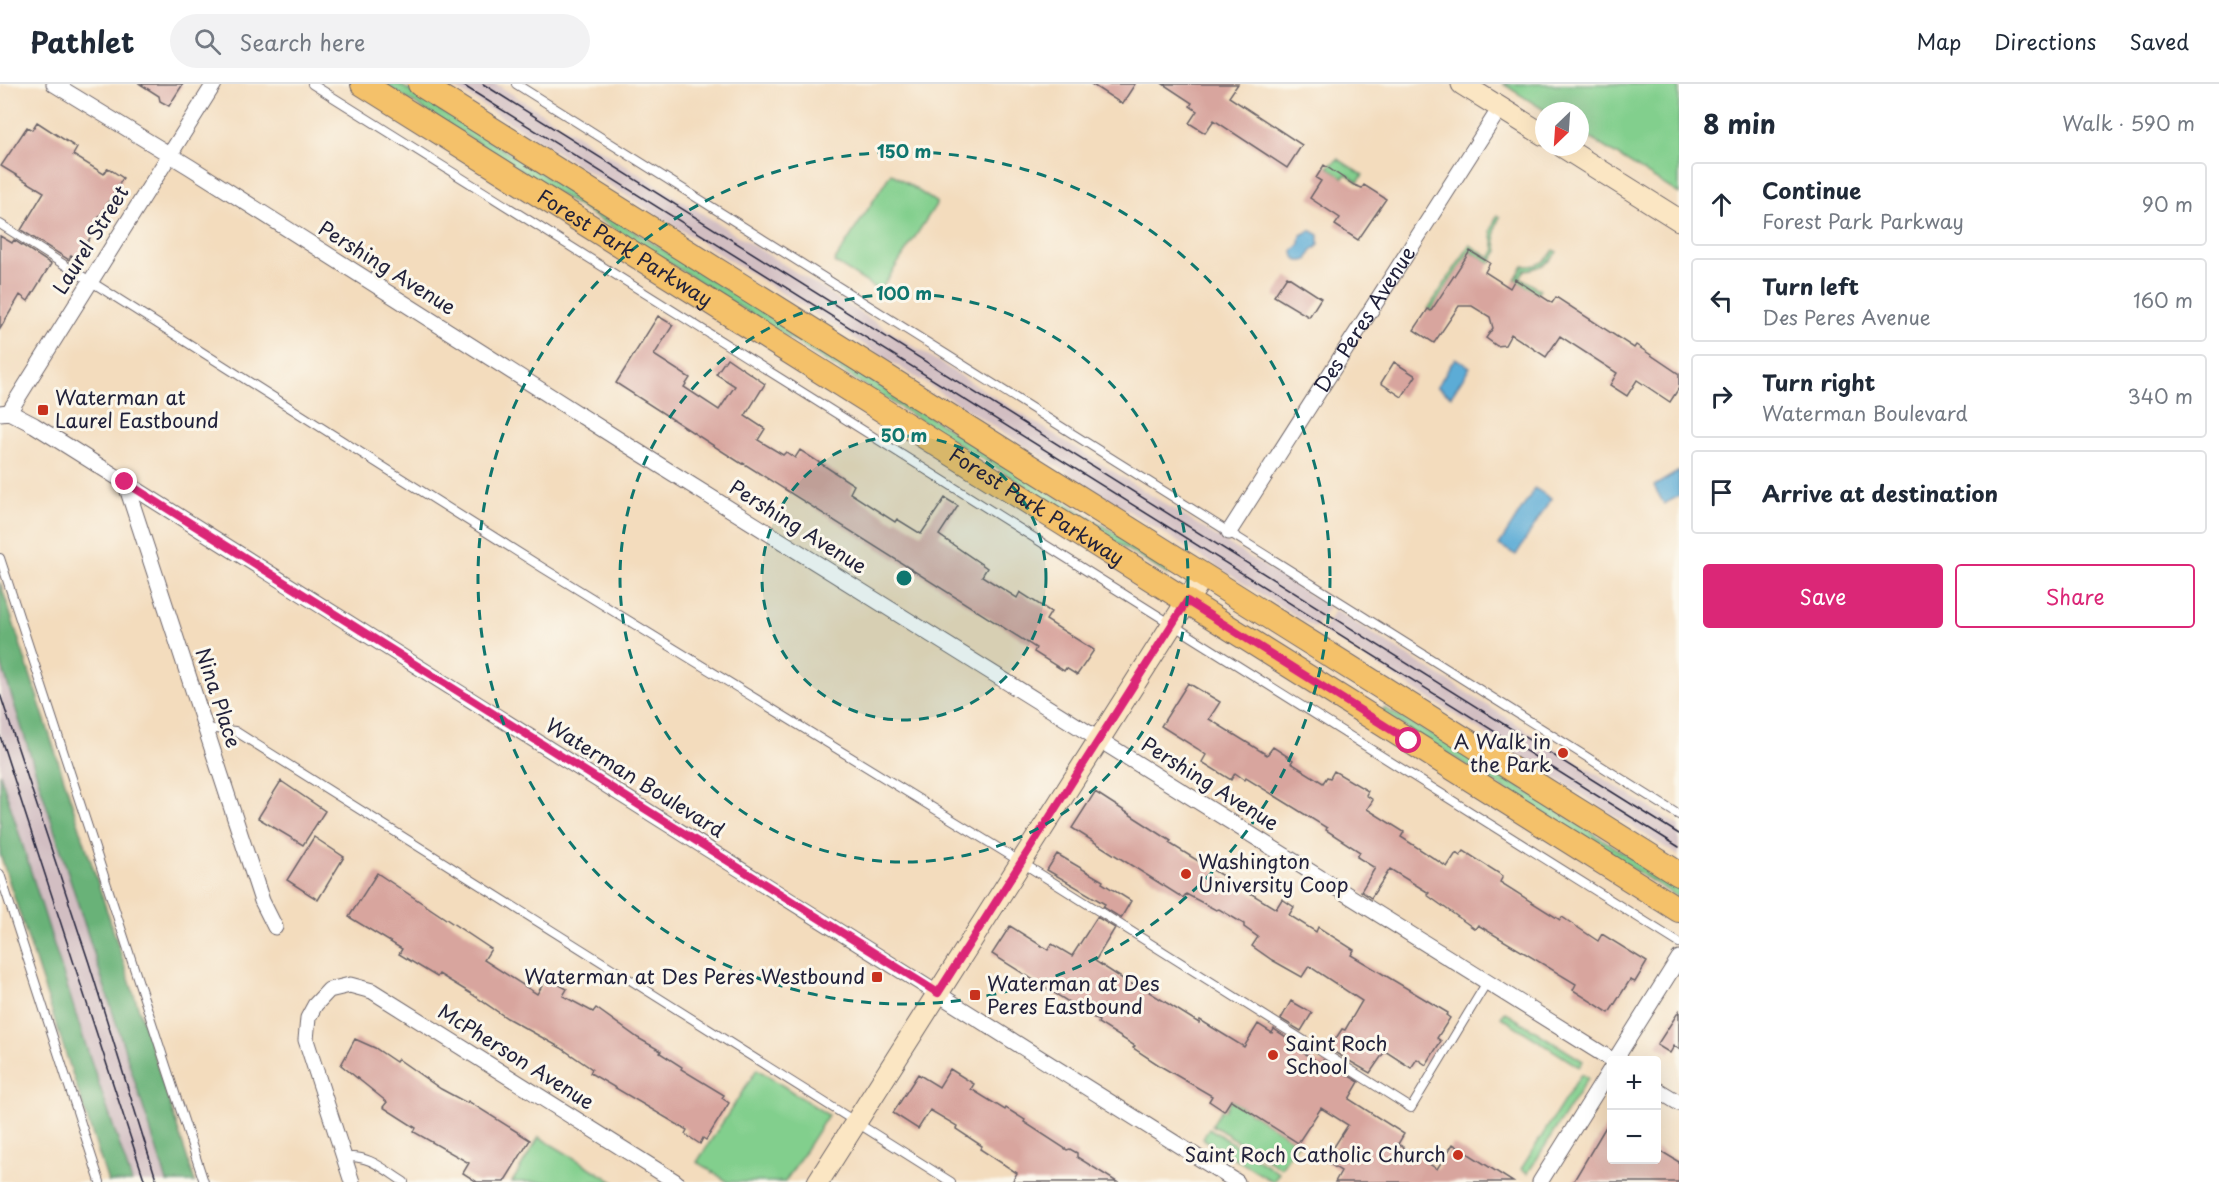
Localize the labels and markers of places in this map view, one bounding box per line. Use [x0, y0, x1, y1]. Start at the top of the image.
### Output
place label: Waterman at Laurel Eastbound [55, 382, 219, 435]
marker: Waterman at Laurel Eastbound [36, 403, 50, 417]
centre of rings [894, 568, 914, 588]
place label: A Walk in the Park [1454, 726, 1551, 779]
marker: A Walk in the Park [1556, 746, 1570, 760]
place label: Washington University Coop [1198, 846, 1349, 899]
marker: Washington University Coop [1179, 867, 1193, 881]
place label: Waterman at Des Peres Westbound [524, 961, 865, 991]
place label: Waterman at Des Peres Eastbound [987, 968, 1160, 1021]
marker: Waterman at Des Peres Westbound [870, 970, 884, 984]
marker: Waterman at Des Peres Eastbound [968, 988, 982, 1002]
place label: Saint Roch School [1285, 1028, 1388, 1081]
marker: Saint Roch School [1266, 1048, 1280, 1062]
place label: Saint Roch Catholic Church [1184, 1139, 1446, 1169]
marker: Saint Roch Catholic Church [1451, 1148, 1465, 1162]

